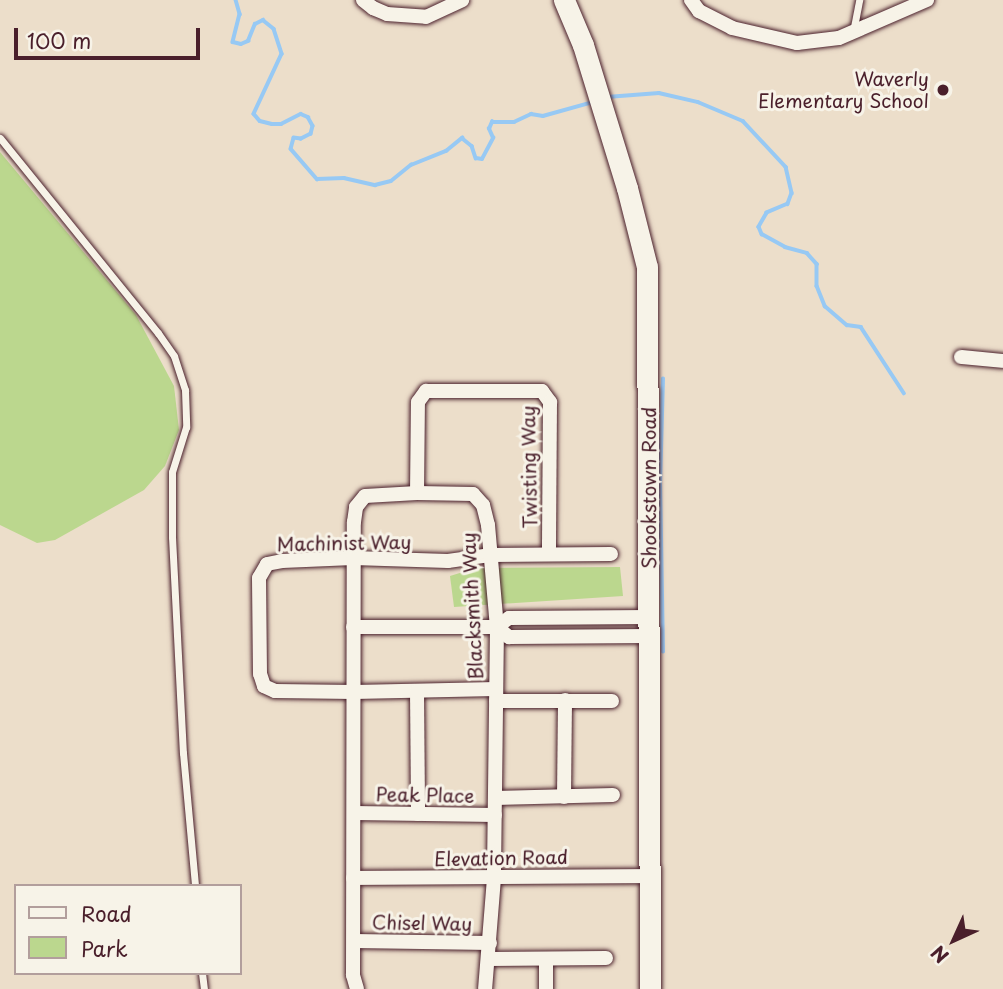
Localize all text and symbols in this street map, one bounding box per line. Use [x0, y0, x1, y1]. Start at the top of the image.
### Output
scale bar [18, 14, 203, 58]
text: 100 m [27, 24, 91, 56]
place label: Waverly Elementary School [758, 68, 929, 112]
marker: Waverly Elementary School [935, 82, 951, 98]
street label: Twisting Way [517, 405, 541, 529]
street label: Shookstown Road [638, 407, 660, 569]
street label: Machinist Way [276, 530, 412, 556]
street label: Blacksmith Way [457, 532, 487, 680]
street label: Peak Place [375, 783, 475, 807]
street label: Elevation Road [434, 845, 568, 871]
legend [14, 884, 242, 975]
text: Road [81, 897, 132, 929]
north arrow [919, 905, 989, 975]
street label: Chisel Way [371, 911, 473, 935]
text: Park [81, 932, 128, 964]
text: N [924, 940, 954, 970]

